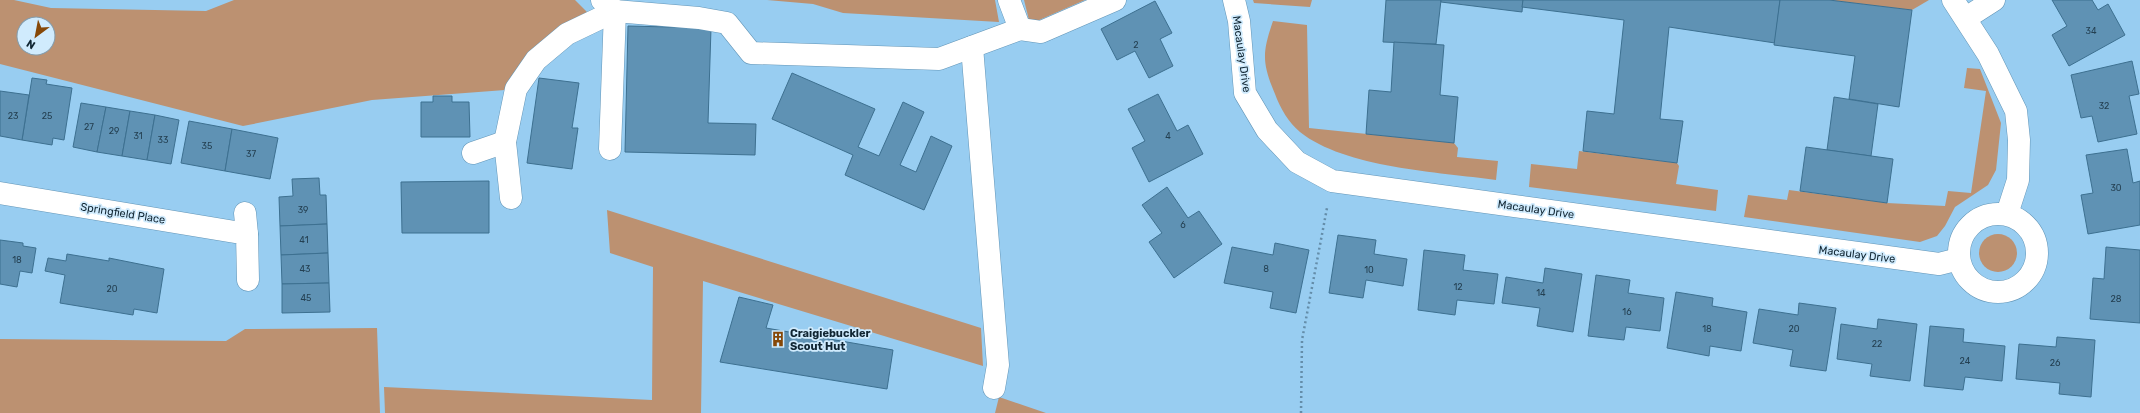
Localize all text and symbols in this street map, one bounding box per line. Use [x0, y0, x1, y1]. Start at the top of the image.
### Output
street label: Macaulay Drive [1230, 15, 1253, 93]
north arrow [16, 16, 56, 56]
house number: 34 [2086, 26, 2097, 36]
text: N [24, 36, 38, 52]
house number: 2 [1133, 40, 1139, 50]
house number: 32 [2099, 101, 2109, 111]
house number: 23 [8, 111, 18, 121]
house number: 25 [42, 111, 52, 121]
house number: 27 [84, 122, 94, 132]
house number: 29 [109, 126, 119, 136]
house number: 31 [133, 131, 143, 141]
house number: 4 [1165, 131, 1171, 141]
house number: 33 [158, 135, 168, 145]
house number: 35 [202, 141, 212, 151]
house number: 37 [246, 149, 256, 159]
house number: 30 [2110, 183, 2122, 193]
street label: Macaulay Drive [1497, 198, 1575, 221]
street label: Springfield Place [80, 200, 166, 227]
house number: 39 [298, 205, 308, 215]
house number: 6 [1180, 220, 1186, 230]
house number: 41 [299, 235, 309, 245]
street label: Macaulay Drive [1818, 243, 1896, 266]
house number: 18 [12, 255, 22, 265]
house number: 43 [300, 264, 311, 274]
house number: 8 [1263, 264, 1269, 274]
house number: 10 [1364, 265, 1374, 275]
house number: 12 [1453, 282, 1463, 292]
house number: 20 [107, 284, 118, 294]
house number: 14 [1536, 288, 1546, 298]
house number: 45 [301, 293, 311, 303]
house number: 28 [2110, 294, 2122, 304]
house number: 16 [1622, 307, 1632, 317]
house number: 18 [1702, 324, 1712, 334]
house number: 20 [1789, 324, 1800, 334]
place label: Craigiebuckler Scout Hut [790, 327, 871, 353]
building icon: Craigiebuckler Scout Hut [769, 330, 787, 348]
house number: 22 [1872, 339, 1882, 349]
house number: 24 [1960, 356, 1971, 366]
house number: 26 [2050, 358, 2061, 368]

